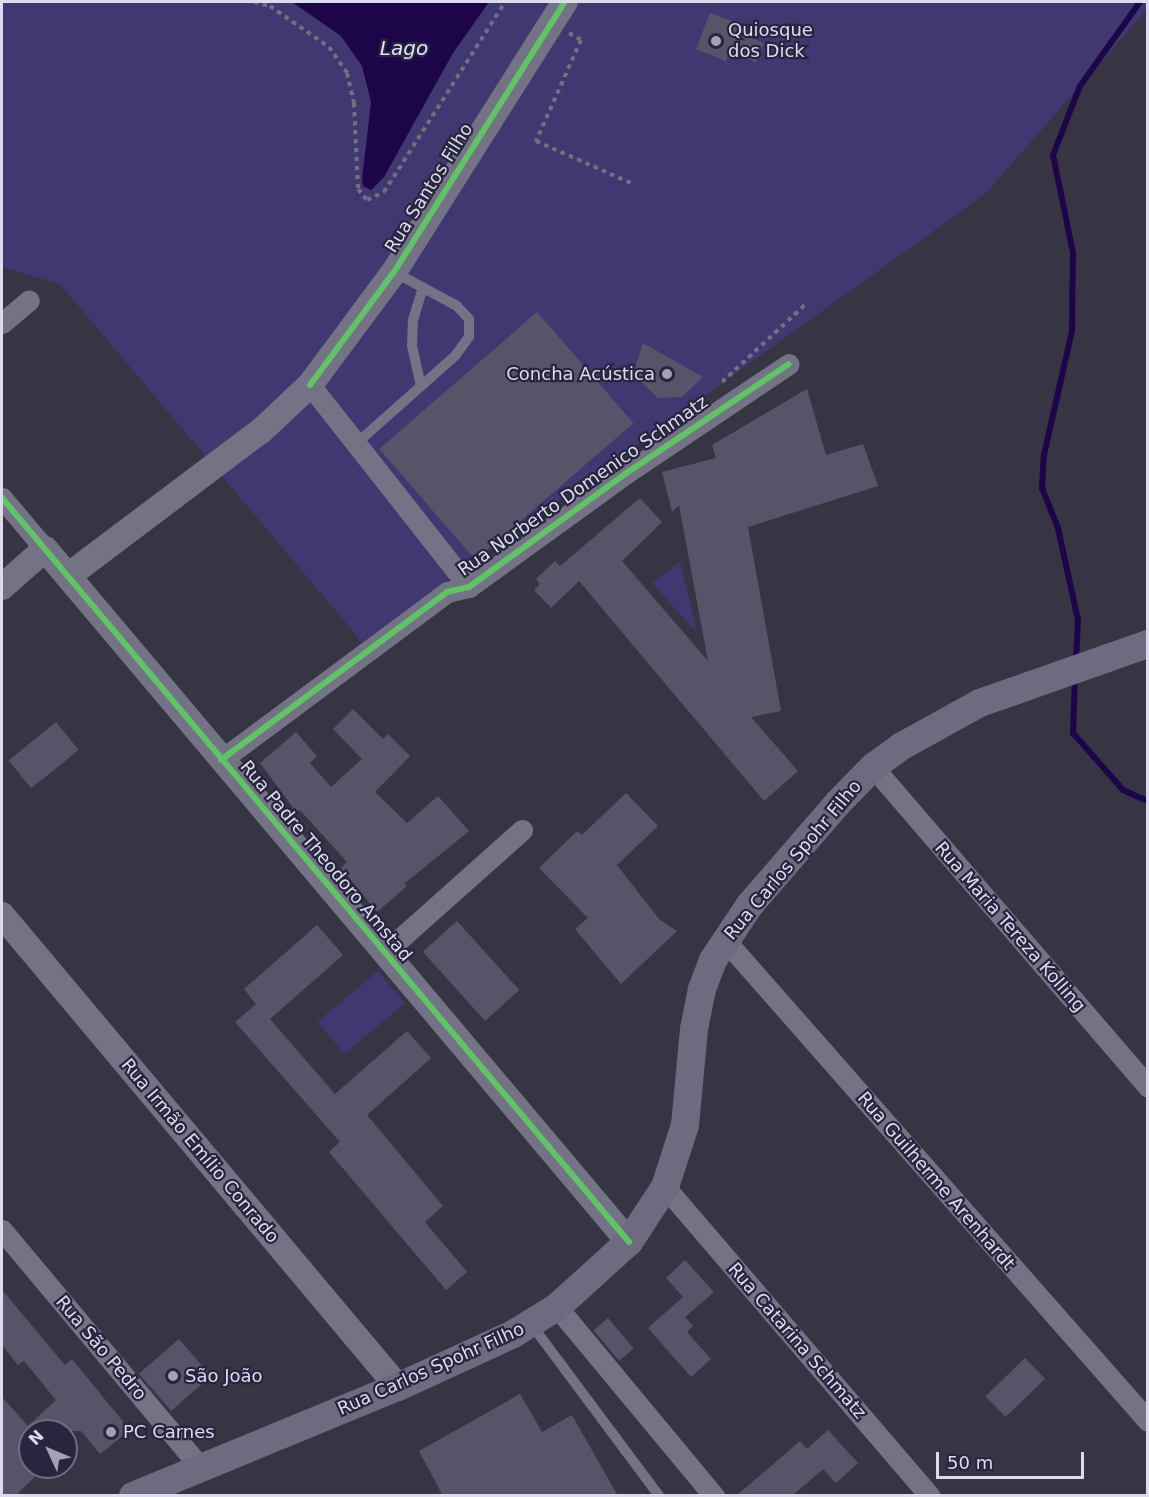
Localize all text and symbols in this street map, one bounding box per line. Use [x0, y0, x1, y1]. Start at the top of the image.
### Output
place label: Quiosque dos Dick [728, 20, 813, 63]
marker: Quiosque dos Dick [709, 34, 723, 48]
water label: Lago [380, 36, 428, 60]
street label: Rua Santos Filho [381, 119, 477, 257]
place label: Concha Acústica [506, 363, 655, 385]
marker: Concha Acústica [660, 367, 674, 381]
street label: Rua Norberto Domenico Schmatz [454, 391, 712, 581]
street label: Rua Padre Theodoro Amstad [236, 756, 416, 966]
street label: Rua Carlos Spohr Filho [720, 776, 866, 944]
street label: Rua Maria Tereza Kolling [930, 837, 1090, 1017]
street label: Rua Irmão Emílio Conrado [117, 1054, 283, 1248]
street label: Rua Guilherme Arenhardt [853, 1088, 1019, 1274]
street label: Rua Catarina Schmatz [723, 1258, 871, 1424]
street label: Rua São Pedro [51, 1291, 151, 1405]
street label: Rua Carlos Spohr Filho [334, 1318, 528, 1420]
place label: São João [185, 1365, 263, 1387]
marker: São João [166, 1369, 180, 1383]
north arrow [18, 1419, 78, 1479]
place label: PC Carnes [123, 1421, 215, 1443]
marker: PC Carnes [104, 1425, 118, 1439]
text: N [25, 1426, 48, 1449]
scale bar [939, 1440, 1088, 1478]
text: 50 m [947, 1452, 993, 1473]

